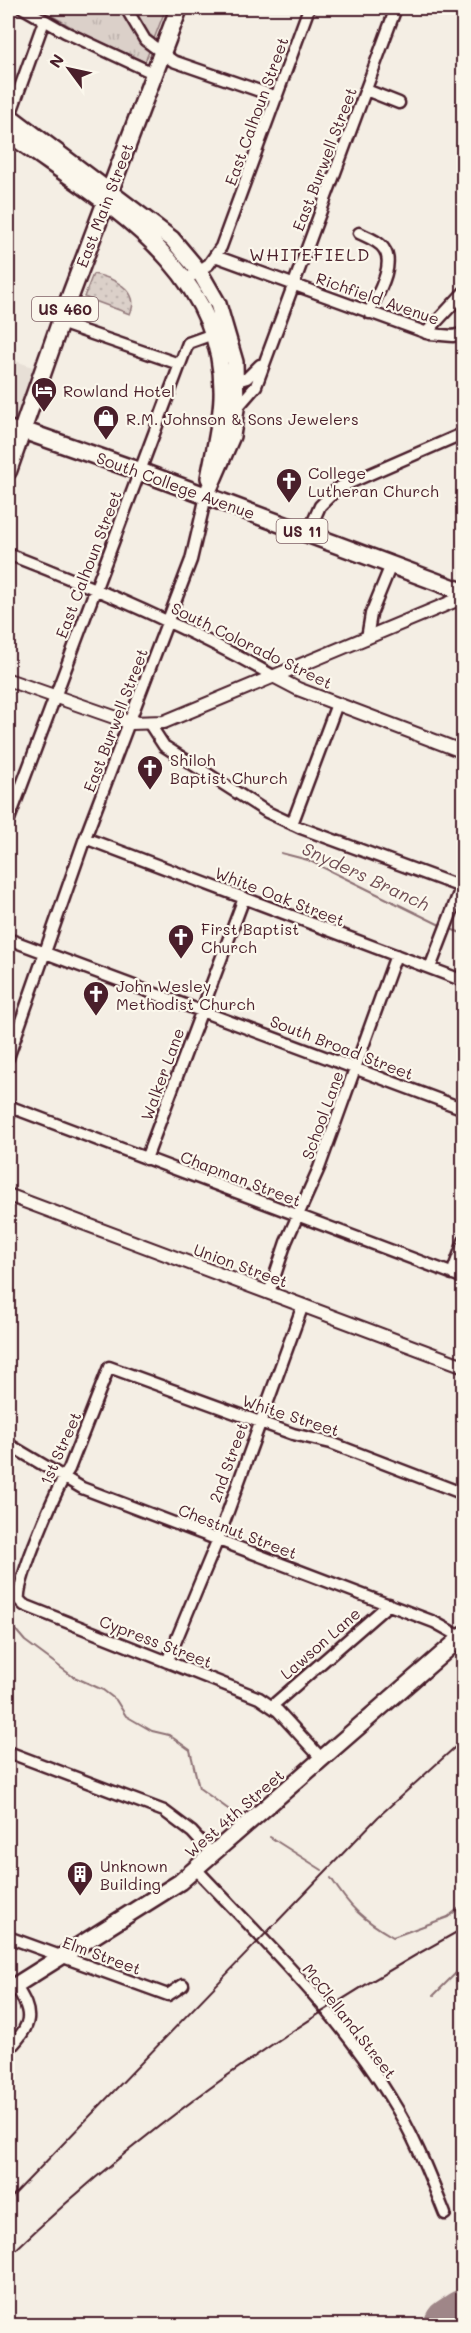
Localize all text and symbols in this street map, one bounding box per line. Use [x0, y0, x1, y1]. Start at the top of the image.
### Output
street label: East Calhoun Street [219, 34, 293, 188]
north arrow [39, 39, 99, 99]
text: N [44, 50, 68, 71]
street label: East Burwell Street [287, 84, 361, 234]
street label: East Main Street [71, 140, 137, 270]
district label: WHITEFIELD [249, 242, 371, 266]
street label: Richfield Avenue [313, 267, 443, 329]
road number: US 460 [32, 297, 98, 321]
hotel icon: Rowland Hotel [29, 375, 59, 413]
place label: Rowland Hotel [63, 380, 175, 401]
shop icon: R.M. Johnson & Sons Jewelers [91, 403, 121, 441]
place label: R.M. Johnson & Sons Jewelers [126, 408, 359, 429]
street label: South College Avenue [94, 447, 258, 523]
place label: College Lutheran Church [308, 462, 439, 501]
church icon: College Lutheran Church [274, 466, 304, 504]
street label: East Calhoun Street [50, 487, 126, 641]
road number: US 11 [276, 519, 328, 543]
street label: South Colorado Street [168, 597, 336, 693]
street label: East Burwell Street [78, 645, 152, 795]
place label: Shiloh Baptist Church [170, 749, 287, 788]
church icon: Shiloh Baptist Church [135, 753, 165, 791]
water label: Snyders Branch [299, 836, 433, 916]
street label: White Oak Street [212, 862, 348, 930]
place label: First Baptist Church [201, 918, 299, 957]
church icon: First Baptist Church [166, 922, 196, 960]
place label: John Wesley Methodist Church [116, 975, 255, 1014]
church icon: John Wesley Methodist Church [81, 979, 111, 1017]
street label: South Broad Street [267, 1010, 417, 1084]
street label: Walker Lane [136, 1025, 188, 1123]
street label: School Lane [296, 1068, 348, 1162]
street label: Chapman Street [178, 1145, 304, 1211]
street label: Union Street [191, 1238, 291, 1292]
street label: White Street [240, 1389, 342, 1441]
street label: 1st Street [35, 1408, 85, 1488]
street label: 2nd Street [204, 1419, 252, 1505]
street label: Chestnut Street [175, 1499, 301, 1563]
street label: Lawson Lane [276, 1603, 364, 1683]
street label: Cypress Street [97, 1610, 215, 1672]
street label: West 4th Street [180, 1764, 288, 1862]
place label: Unknown Building [100, 1855, 168, 1894]
building icon: Unknown Building [65, 1859, 95, 1897]
street label: Elm Street [60, 1931, 144, 1979]
street label: McClelland Street [298, 1959, 402, 2083]

